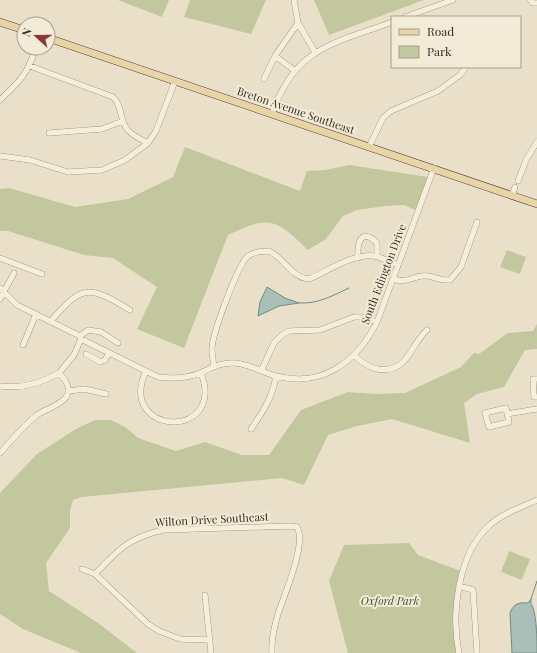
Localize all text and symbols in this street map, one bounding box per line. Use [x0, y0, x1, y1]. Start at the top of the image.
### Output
north arrow [16, 16, 56, 56]
legend [391, 16, 521, 68]
text: Road [427, 23, 454, 39]
text: N [18, 26, 35, 39]
text: Park [427, 43, 452, 59]
street label: Breton Avenue Southeast [235, 83, 357, 137]
street label: South Edington Drive [357, 221, 409, 326]
street label: Wilton Drive Southeast [154, 509, 269, 530]
park label: Oxford Park [361, 593, 420, 608]

